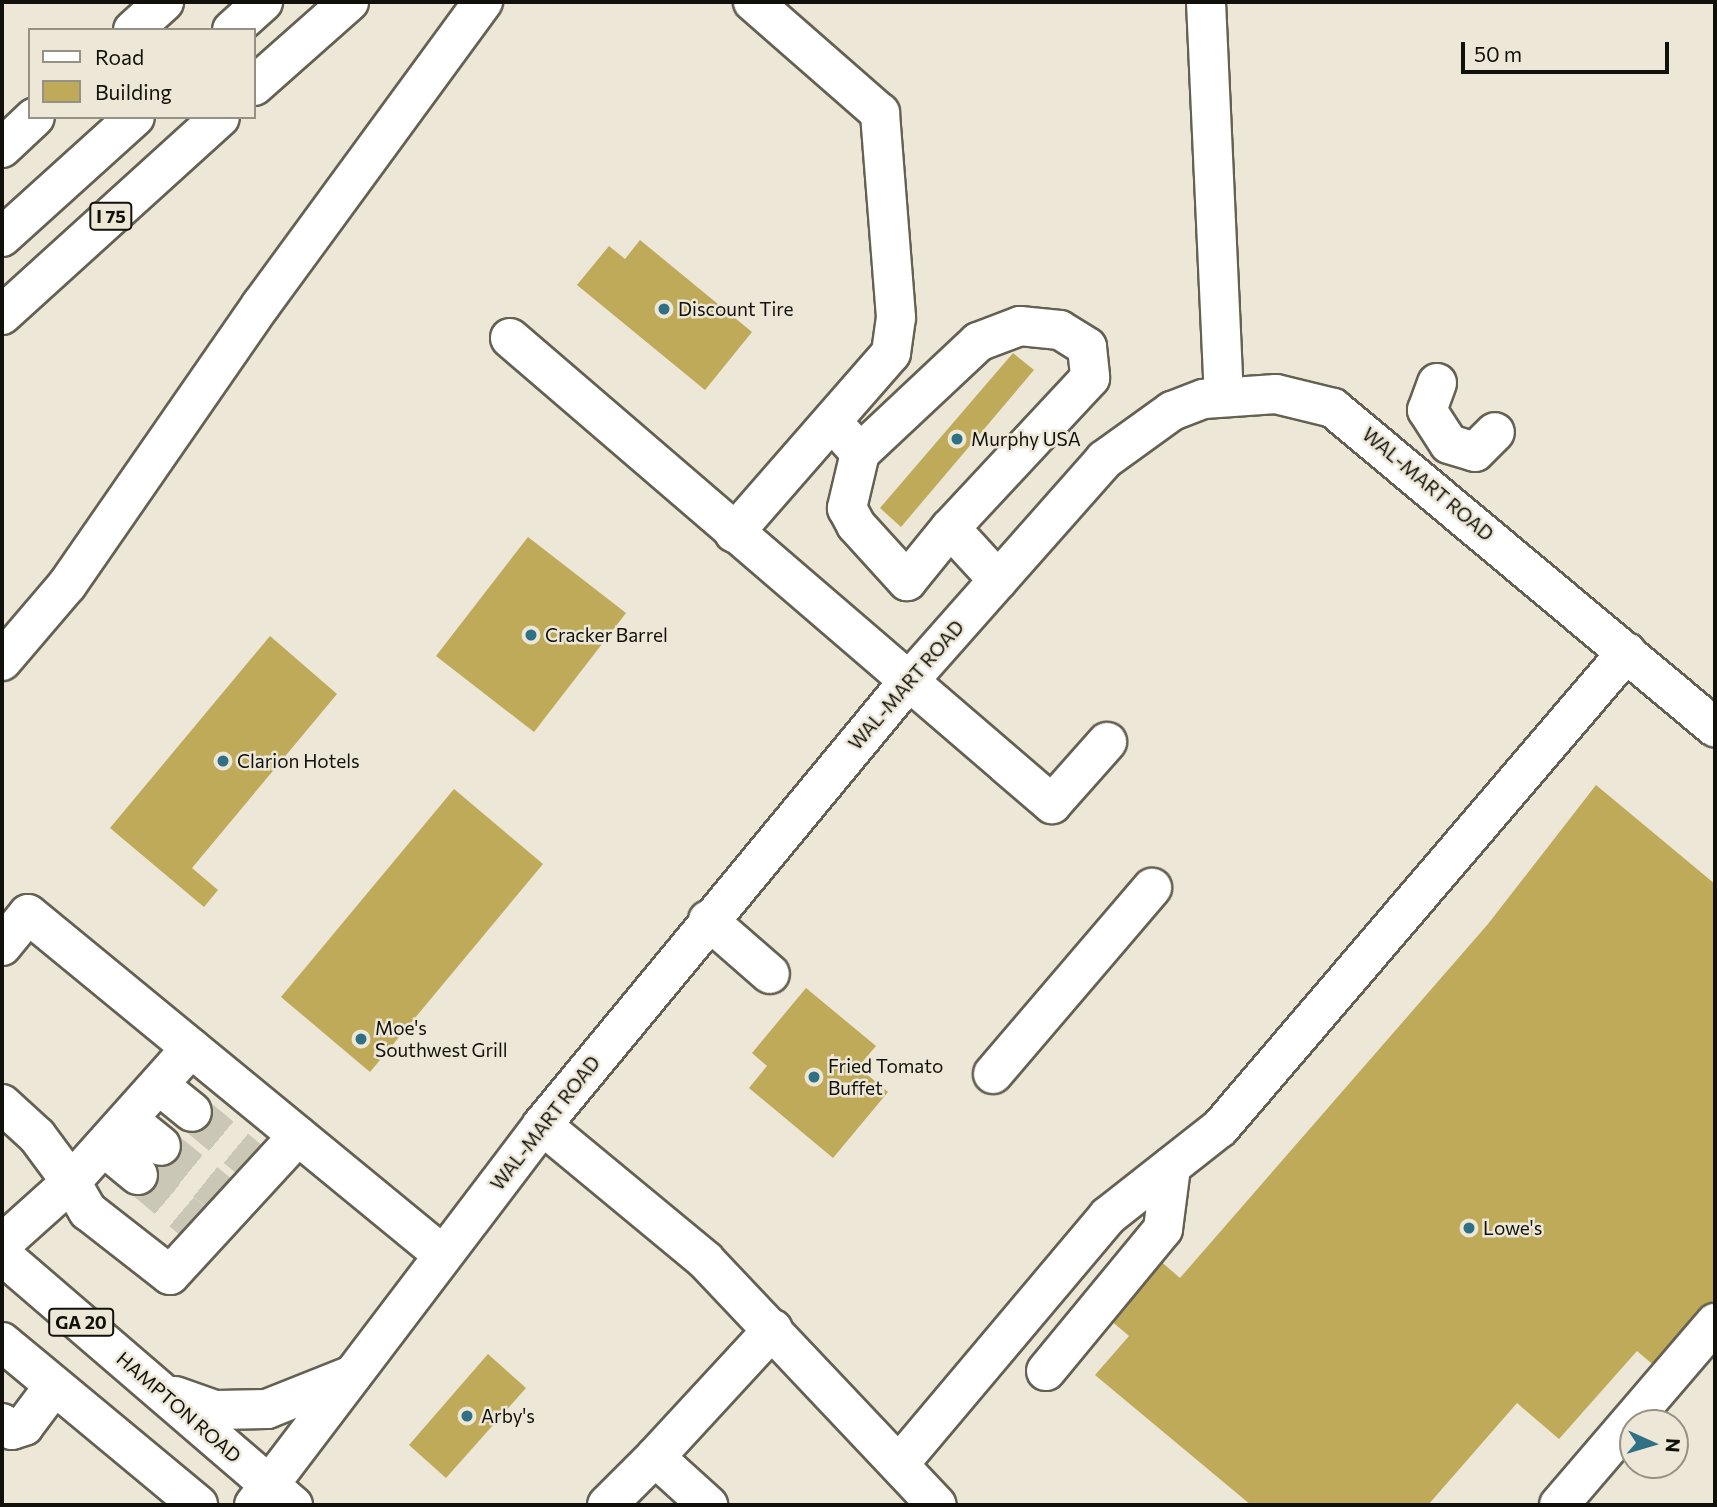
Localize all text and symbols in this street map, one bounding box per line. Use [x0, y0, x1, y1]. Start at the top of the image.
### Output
legend [28, 28, 256, 119]
scale bar [1465, 28, 1673, 72]
text: 50 m [1474, 41, 1522, 66]
text: Road [95, 44, 144, 69]
text: Building [95, 79, 172, 104]
road number: I 75 [88, 202, 134, 230]
place label: Discount Tire [678, 298, 794, 320]
marker: Discount Tire [656, 301, 672, 317]
street label: WAL-MART ROAD [1358, 423, 1498, 545]
place label: Murphy USA [971, 428, 1081, 450]
marker: Murphy USA [949, 431, 965, 447]
street label: WAL-MART ROAD [844, 616, 968, 754]
place label: Cracker Barrel [545, 624, 668, 646]
marker: Cracker Barrel [523, 627, 539, 643]
place label: Clarion Hotels [237, 750, 360, 772]
marker: Clarion Hotels [215, 753, 231, 769]
place label: Moe's Southwest Grill [375, 1017, 508, 1061]
marker: Moe's Southwest Grill [353, 1031, 369, 1047]
street label: WAL-MART ROAD [486, 1051, 604, 1195]
place label: Fried Tomato Buffet [828, 1055, 943, 1099]
marker: Fried Tomato Buffet [806, 1069, 822, 1085]
place label: Lowe's [1483, 1217, 1542, 1239]
marker: Lowe's [1461, 1220, 1477, 1236]
road number: GA 20 [48, 1308, 114, 1336]
street label: HAMPTON ROAD [112, 1347, 246, 1467]
place label: Arby's [481, 1405, 535, 1427]
marker: Arby's [459, 1408, 475, 1424]
north arrow [1619, 1409, 1689, 1479]
text: N [1661, 1437, 1685, 1453]

